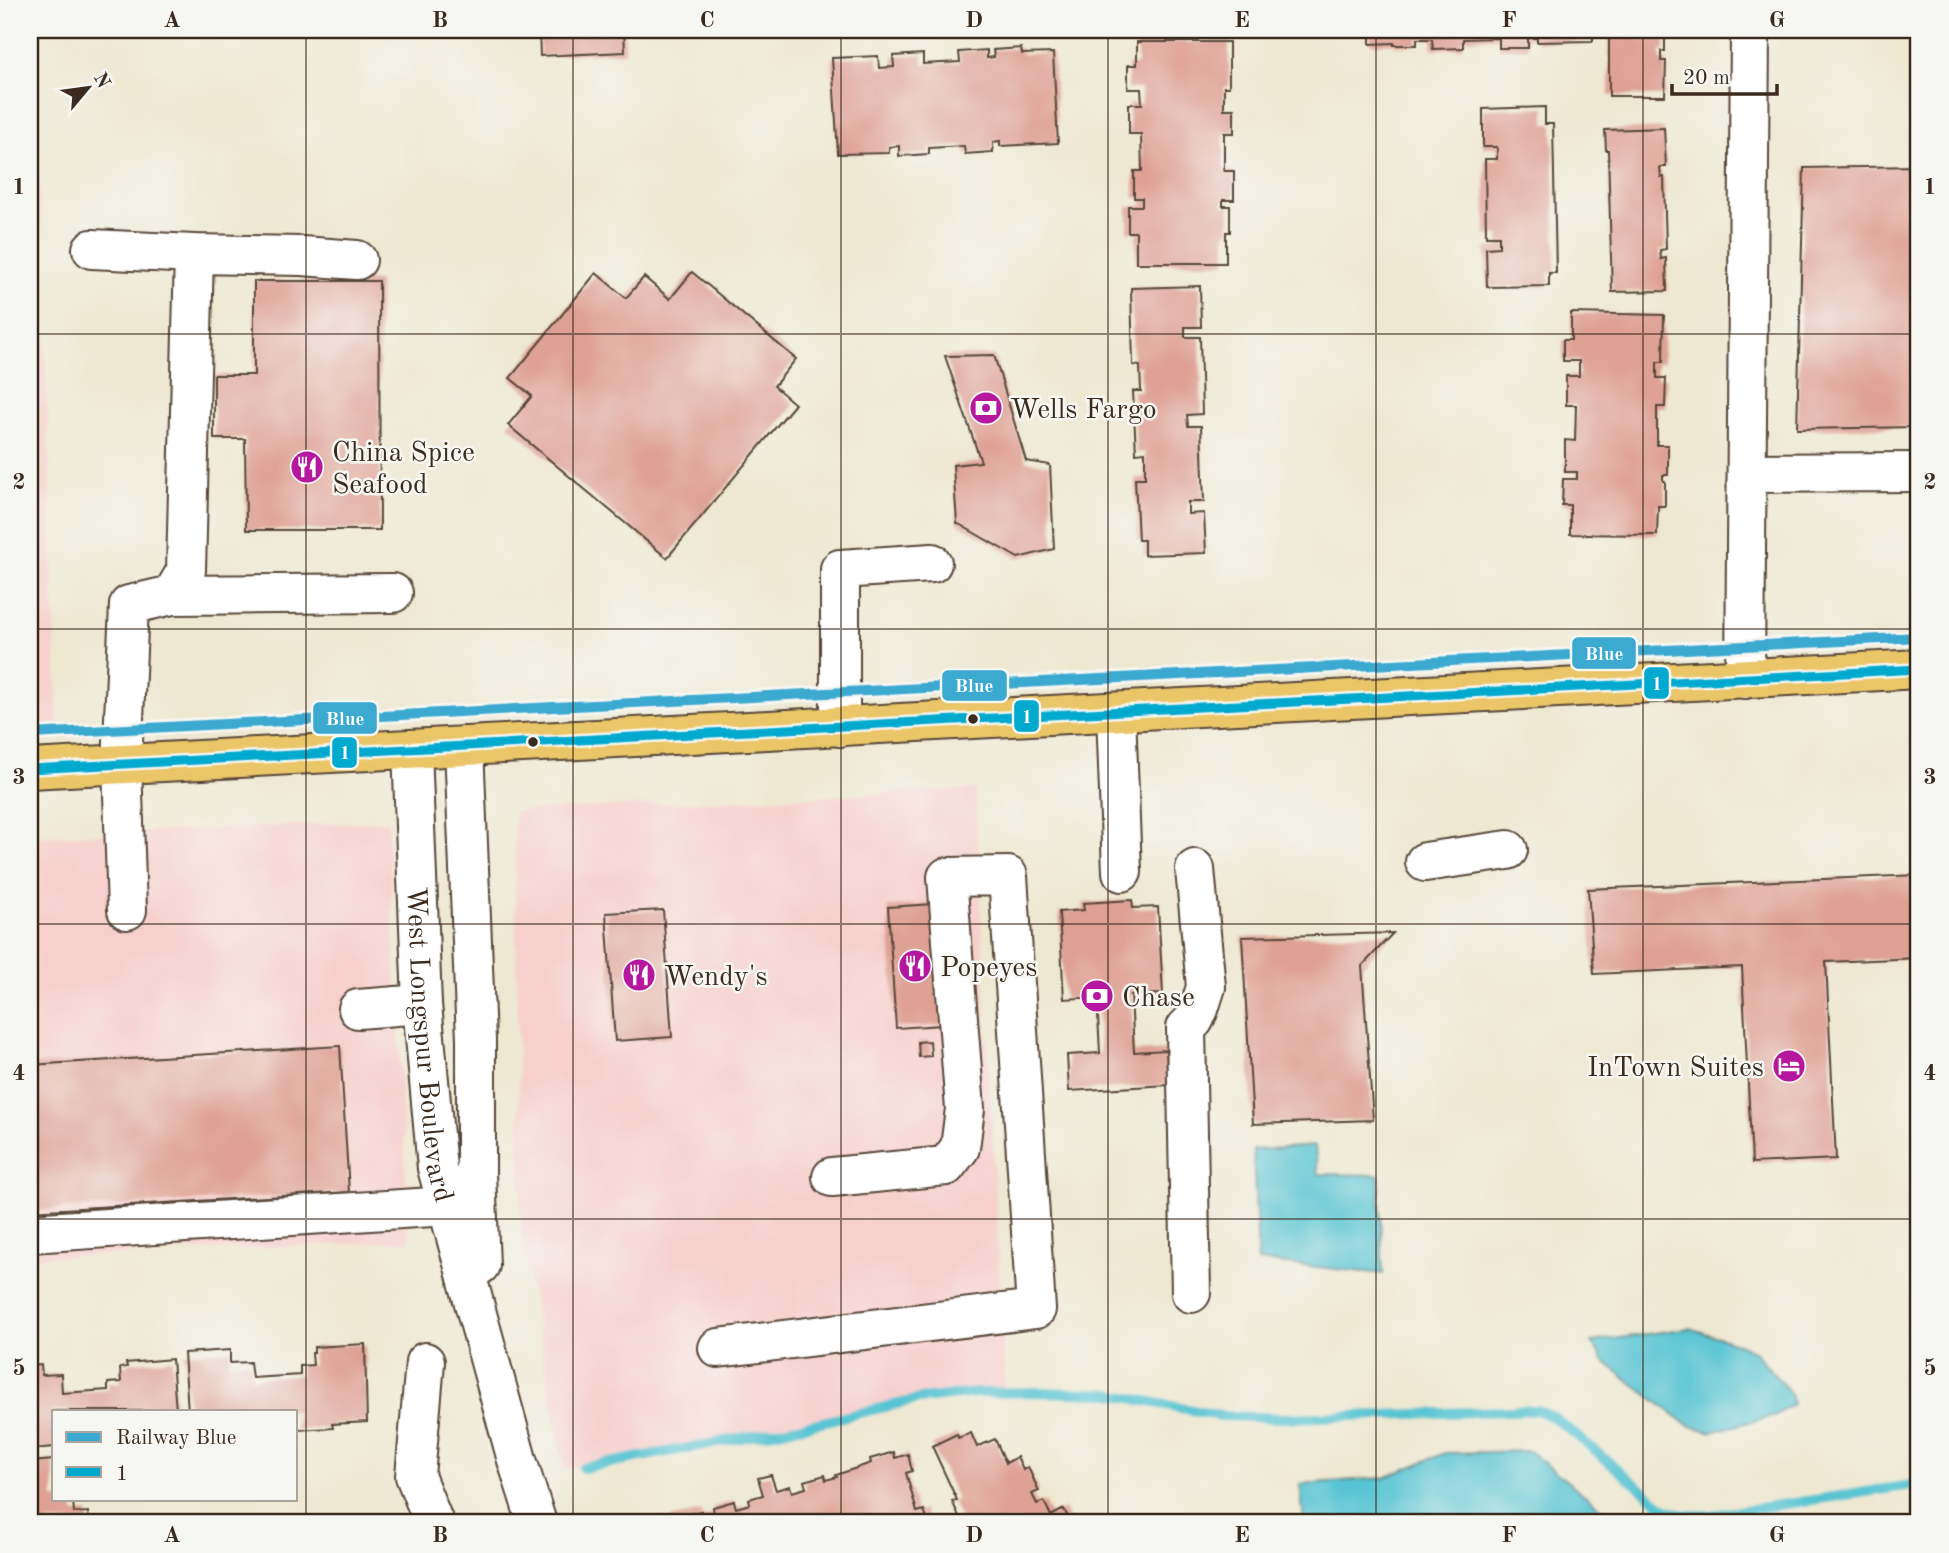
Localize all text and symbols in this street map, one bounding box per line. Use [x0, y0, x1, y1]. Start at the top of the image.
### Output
text: A [163, 9, 181, 32]
text: B [432, 9, 448, 32]
text: C [699, 9, 715, 32]
text: D [965, 9, 983, 32]
text: E [1234, 9, 1250, 32]
text: F [1501, 9, 1517, 32]
text: G [1769, 9, 1785, 32]
north arrow [52, 52, 122, 122]
scale bar [1672, 52, 1778, 96]
text: 20 m [1683, 68, 1730, 89]
text: N [89, 70, 113, 92]
text: 1 [12, 176, 26, 199]
text: 1 [1923, 176, 1937, 199]
bank icon: Wells Fargo [967, 389, 1005, 427]
place label: Wells Fargo [1010, 397, 1157, 425]
place label: China Spice Seafood [332, 440, 475, 500]
restaurant icon: China Spice Seafood [288, 448, 326, 486]
text: 2 [12, 471, 26, 494]
text: 2 [1923, 471, 1937, 494]
line badge: Blue [1571, 636, 1637, 670]
text: Blue [1585, 646, 1623, 665]
line badge: 1 [1643, 666, 1670, 700]
line badge: Blue [941, 669, 1008, 702]
text: 1 [1651, 676, 1663, 695]
text: Blue [955, 678, 993, 697]
line badge: 1 [1013, 699, 1040, 733]
line badge: Blue [312, 701, 378, 735]
text: 1 [1021, 709, 1033, 728]
text: Blue [326, 711, 364, 730]
unlabelled marker [966, 712, 980, 726]
unlabelled marker [526, 735, 540, 749]
line badge: 1 [331, 736, 358, 769]
text: 1 [339, 745, 351, 764]
text: 3 [12, 766, 26, 789]
text: 3 [1923, 766, 1937, 789]
street label: West Longspur Boulevard [400, 886, 457, 1206]
restaurant icon: Popeyes [896, 947, 934, 985]
place label: Popeyes [940, 955, 1037, 983]
restaurant icon: Wendy's [620, 956, 658, 994]
place label: Wendy's [664, 964, 768, 992]
bank icon: Chase [1078, 977, 1116, 1015]
place label: Chase [1122, 985, 1195, 1013]
hotel icon: InTown Suites [1770, 1047, 1808, 1085]
place label: InTown Suites [1587, 1055, 1764, 1083]
text: 4 [12, 1062, 26, 1085]
text: 4 [1923, 1062, 1937, 1085]
text: 5 [12, 1357, 26, 1380]
text: 5 [1923, 1357, 1937, 1380]
legend [52, 1410, 298, 1500]
text: Railway Blue [116, 1428, 236, 1449]
text: 1 [116, 1464, 128, 1485]
text: A [163, 1524, 181, 1547]
text: B [432, 1524, 448, 1547]
text: C [699, 1524, 715, 1547]
text: D [965, 1524, 983, 1547]
text: E [1234, 1524, 1250, 1547]
text: F [1501, 1524, 1517, 1547]
text: G [1769, 1524, 1785, 1547]

